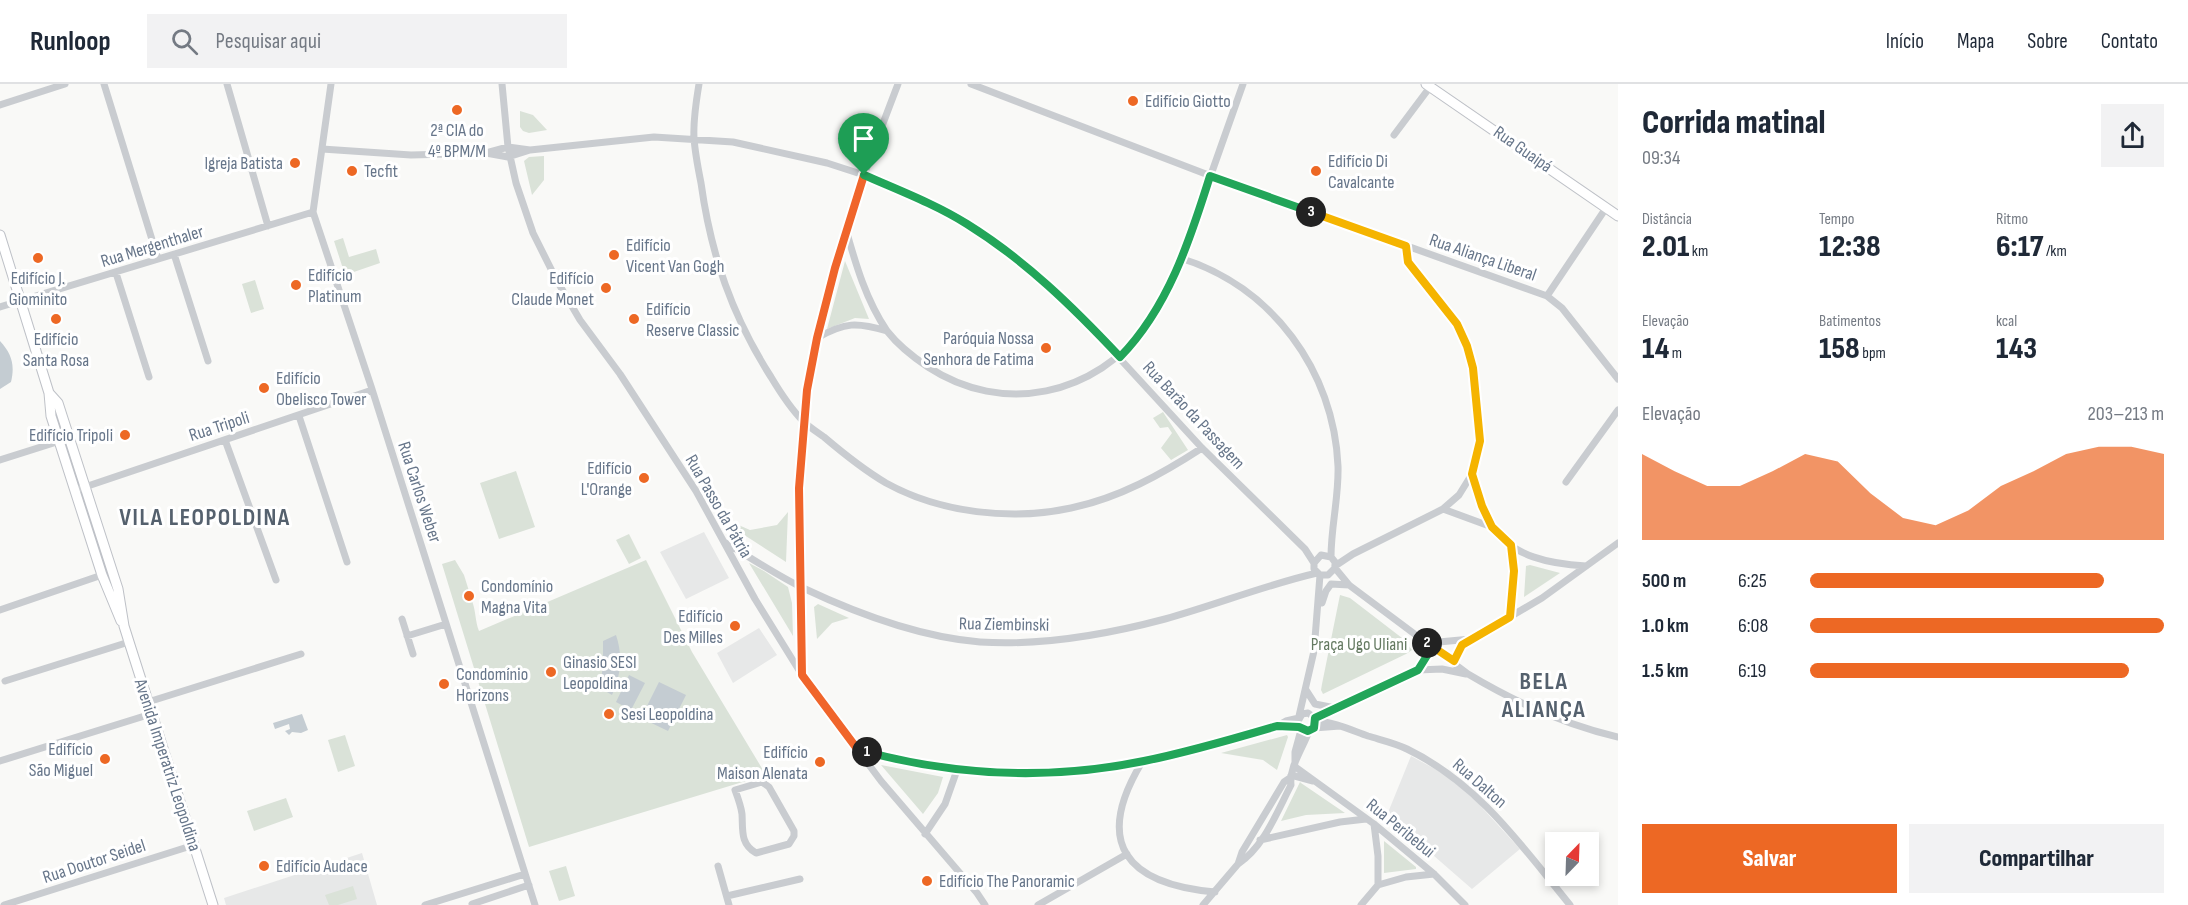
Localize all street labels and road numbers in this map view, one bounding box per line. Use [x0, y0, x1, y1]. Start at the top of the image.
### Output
street label: Rua Guaipá [1489, 122, 1556, 177]
street label: Rua Mergenthaler [98, 221, 206, 272]
street label: Rua Aliança Liberal [1427, 229, 1539, 286]
street label: Rua Barão da Passagem [1138, 357, 1249, 474]
street label: Rua Tripoli [186, 407, 252, 446]
street label: Rua Carlos Weber [393, 439, 446, 545]
street label: Rua Passo da Pátria [681, 451, 757, 562]
street label: Rua Ziembinski [959, 613, 1049, 636]
street label: Avenida Imperatriz Leopoldina [129, 675, 205, 854]
street label: Rua Dalton [1448, 754, 1511, 813]
street label: Rua Peribebui [1362, 794, 1439, 862]
street label: Rua Doutor Seidel [40, 835, 148, 888]

